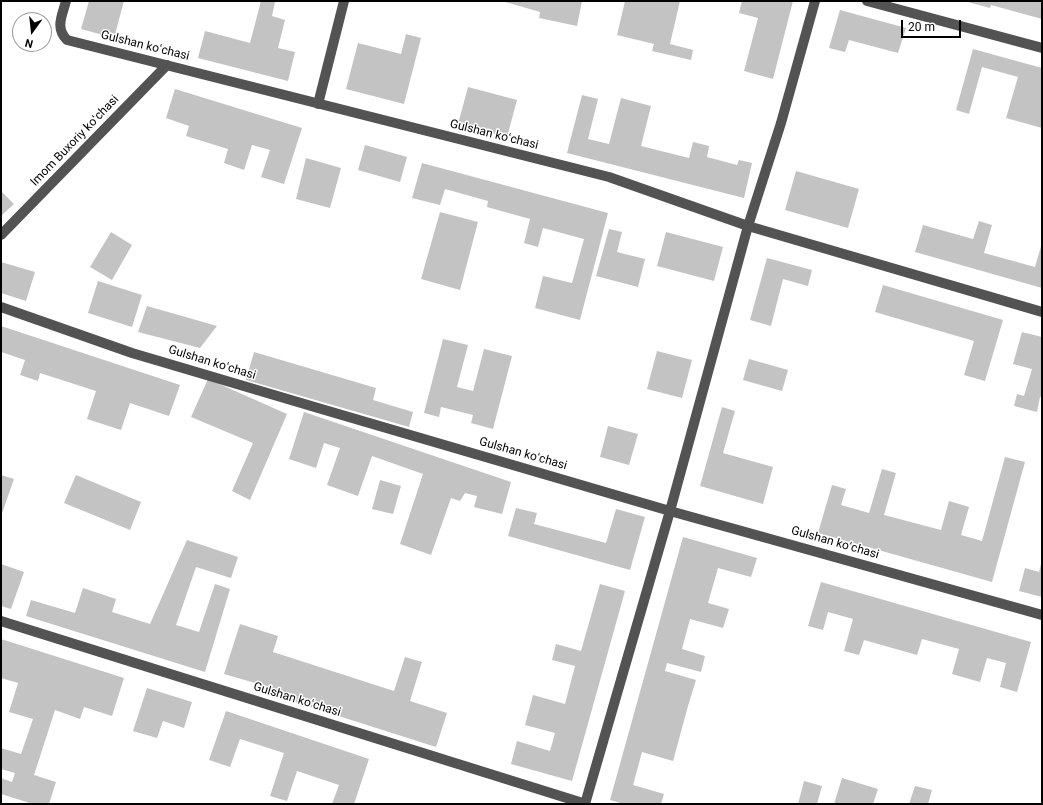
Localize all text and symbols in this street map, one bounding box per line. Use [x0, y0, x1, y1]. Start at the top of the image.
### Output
north arrow [12, 12, 52, 52]
scale bar [903, 12, 963, 38]
text: 20 m [908, 20, 935, 34]
street label: Gulshan koʻchasi [99, 28, 191, 64]
text: N [24, 36, 34, 50]
street label: Imom Buxoriy koʻchasi [28, 93, 122, 189]
street label: Gulshan koʻchasi [448, 117, 540, 153]
street label: Gulshan koʻchasi [166, 343, 258, 383]
street label: Gulshan koʻchasi [477, 435, 569, 473]
street label: Gulshan koʻchasi [789, 524, 881, 562]
street label: Gulshan koʻchasi [251, 680, 343, 720]

